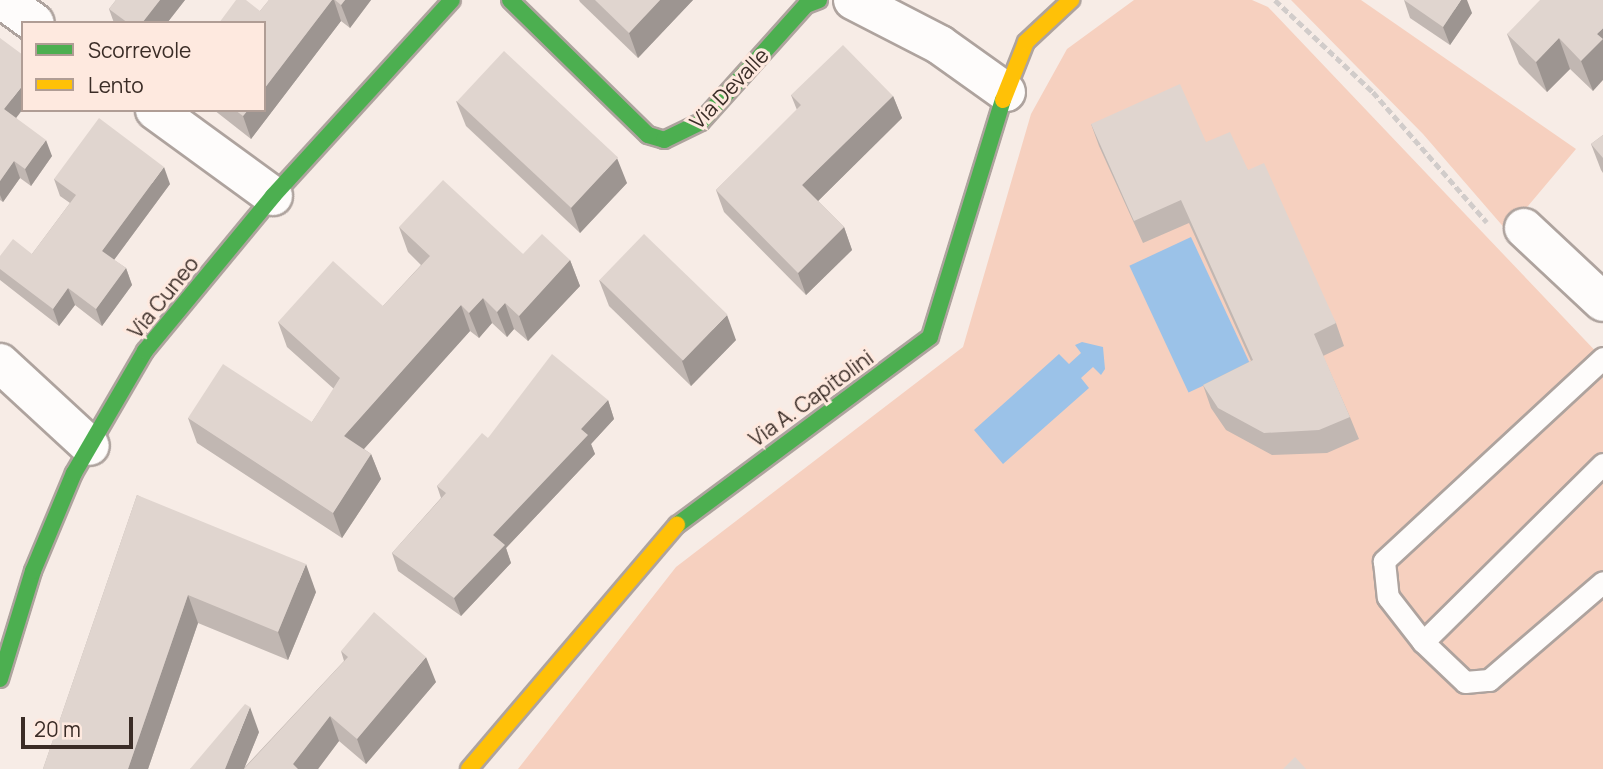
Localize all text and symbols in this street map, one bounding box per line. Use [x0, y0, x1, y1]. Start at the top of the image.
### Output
legend [21, 21, 266, 112]
text: Scorrevole [88, 36, 191, 64]
street label: Via Devalle [684, 42, 774, 134]
text: Lento [88, 71, 144, 99]
street label: Via Cuneo [122, 251, 204, 343]
street label: Via A. Capitolini [744, 344, 878, 452]
scale bar [24, 702, 136, 746]
text: 20 m [34, 715, 81, 743]

